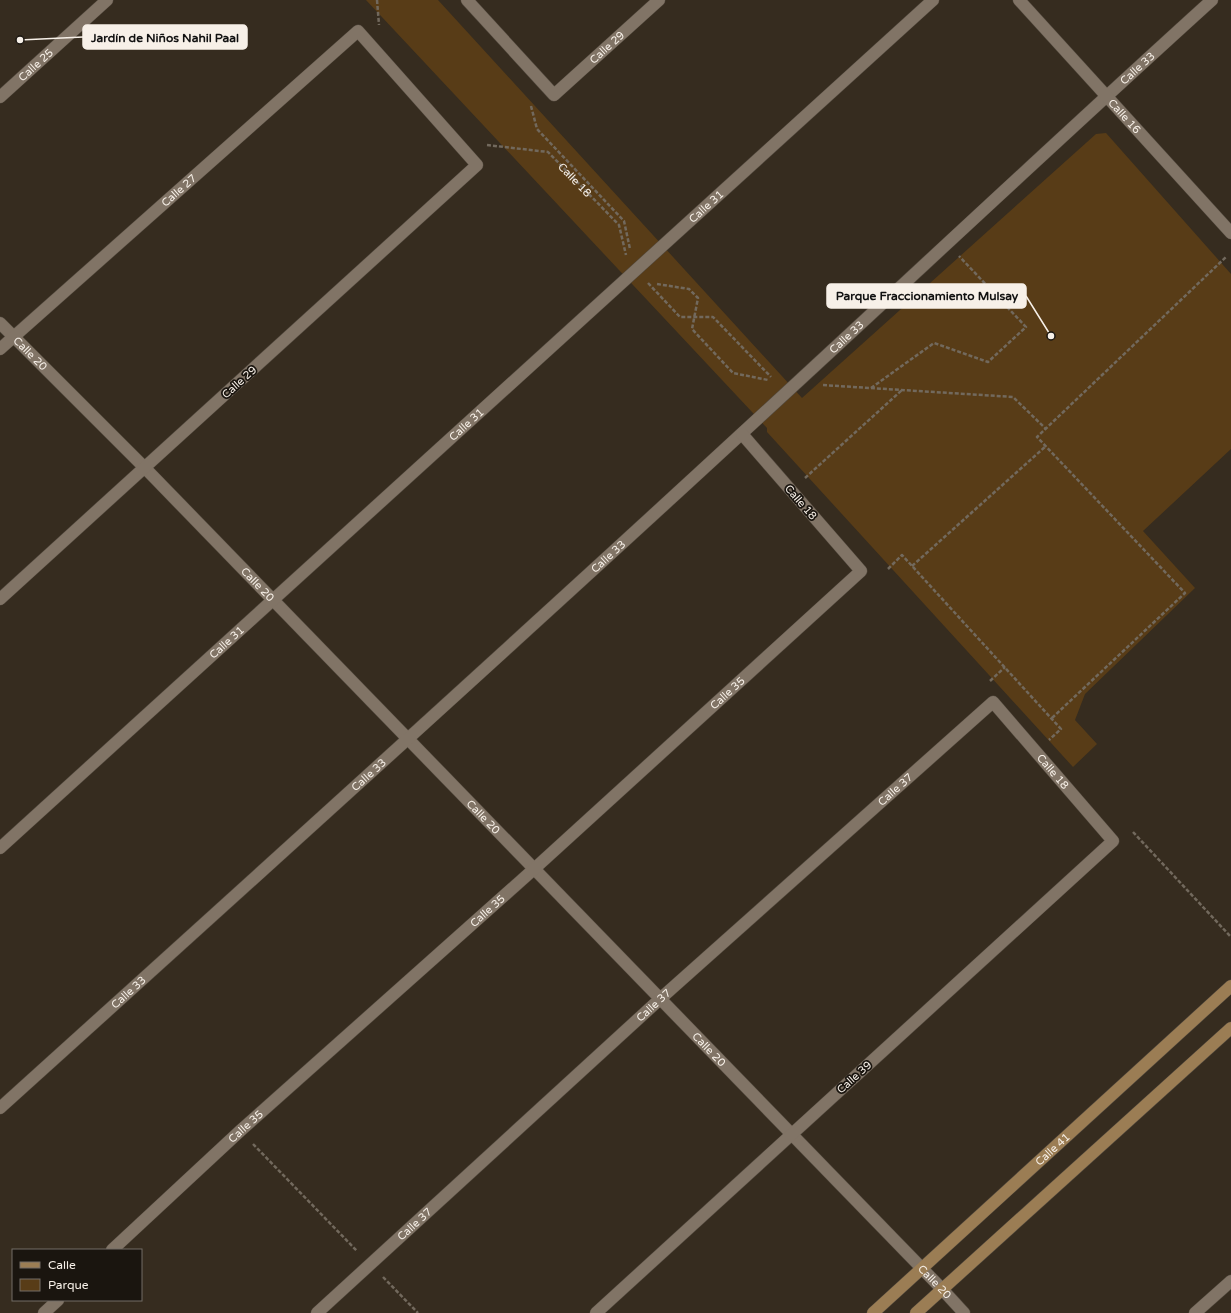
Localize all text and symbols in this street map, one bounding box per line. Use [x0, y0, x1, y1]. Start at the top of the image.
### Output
callout: Jardín de Niños Nahil Paal [83, 25, 247, 49]
street label: Calle 29 [587, 29, 627, 67]
text: Jardín de Niños Nahil Paal [90, 31, 239, 45]
street label: Calle 25 [16, 46, 56, 84]
street label: Calle 33 [1118, 49, 1158, 88]
street label: Calle 16 [1105, 96, 1143, 137]
street label: Calle 18 [555, 160, 594, 200]
street label: Calle 27 [159, 172, 199, 210]
street label: Calle 31 [686, 188, 726, 226]
callout: Parque Fraccionamiento Mulsay [827, 284, 1026, 308]
text: Parque Fraccionamiento Mulsay [836, 289, 1019, 304]
street label: Calle 33 [827, 318, 867, 356]
street label: Calle 20 [11, 334, 50, 373]
street label: Calle 29 [219, 363, 259, 401]
street label: Calle 31 [447, 406, 487, 444]
street label: Calle 18 [782, 482, 819, 523]
street label: Calle 33 [588, 538, 628, 576]
street label: Calle 20 [238, 565, 277, 604]
street label: Calle 31 [207, 624, 247, 662]
street label: Calle 35 [708, 674, 748, 712]
street label: Calle 18 [1034, 752, 1071, 792]
street label: Calle 33 [349, 756, 389, 794]
street label: Calle 37 [875, 771, 916, 809]
street label: Calle 20 [464, 797, 503, 837]
street label: Calle 35 [468, 892, 508, 930]
street label: Calle 33 [109, 973, 149, 1011]
street label: Calle 37 [634, 986, 674, 1025]
street label: Calle 20 [689, 1030, 728, 1069]
street label: Calle 39 [834, 1058, 874, 1096]
street label: Calle 35 [226, 1108, 266, 1146]
street label: Calle 41 [1033, 1130, 1073, 1169]
street label: Calle 37 [395, 1205, 435, 1243]
legend [12, 1249, 142, 1301]
text: Calle [48, 1258, 76, 1272]
street label: Calle 20 [915, 1262, 954, 1302]
text: Parque [48, 1278, 89, 1292]

